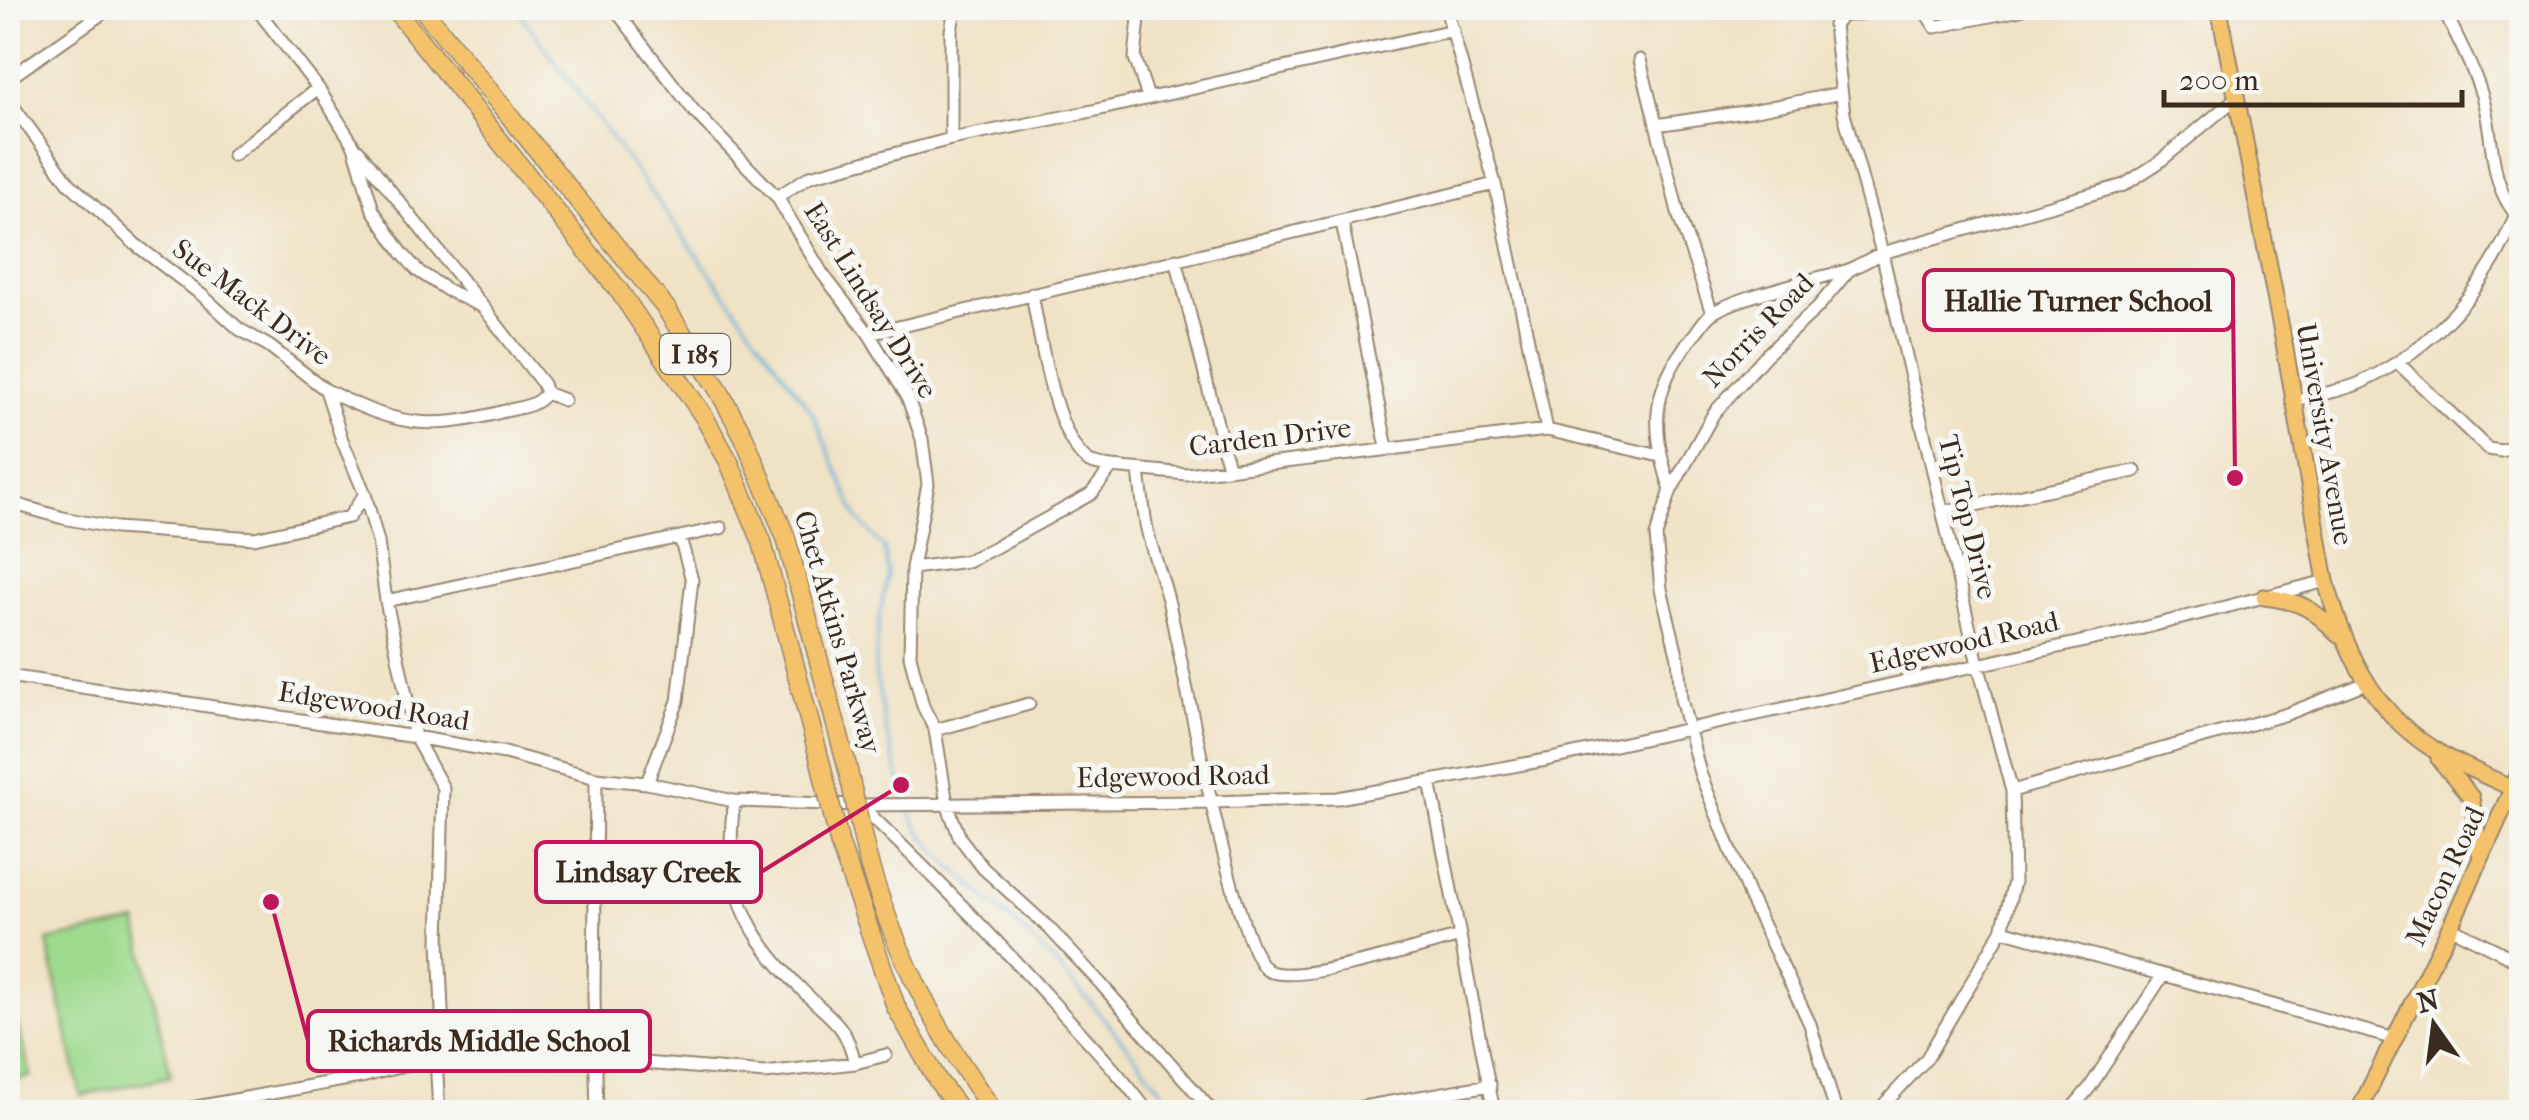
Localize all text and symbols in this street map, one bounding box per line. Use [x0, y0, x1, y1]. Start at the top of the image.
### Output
scale bar [2164, 45, 2462, 107]
text: 200 m [2179, 63, 2259, 98]
street label: East Lindsay Drive [797, 196, 945, 404]
street label: Sue Mack Drive [166, 232, 338, 372]
street label: Norris Road [1696, 266, 1821, 394]
callout: Hallie Turner School [1924, 270, 2233, 330]
text: Hallie Turner School [1944, 284, 2213, 319]
street label: University Avenue [2289, 320, 2361, 548]
road number: I 185 [660, 334, 730, 374]
street label: Carden Drive [1187, 411, 1353, 463]
street label: Tip Top Drive [1932, 432, 2004, 603]
street label: Chet Atkins Parkway [788, 507, 889, 758]
street label: Edgewood Road [1866, 604, 2063, 680]
street label: Edgewood Road [276, 675, 473, 738]
street label: Edgewood Road [1076, 758, 1271, 794]
street label: Macon Road [2398, 801, 2492, 951]
callout: Lindsay Creek [536, 842, 761, 902]
text: Lindsay Creek [555, 855, 742, 890]
north arrow [2384, 975, 2484, 1075]
text: N [2414, 982, 2443, 1020]
callout: Richards Middle School [308, 1011, 650, 1071]
text: Richards Middle School [328, 1024, 631, 1059]

